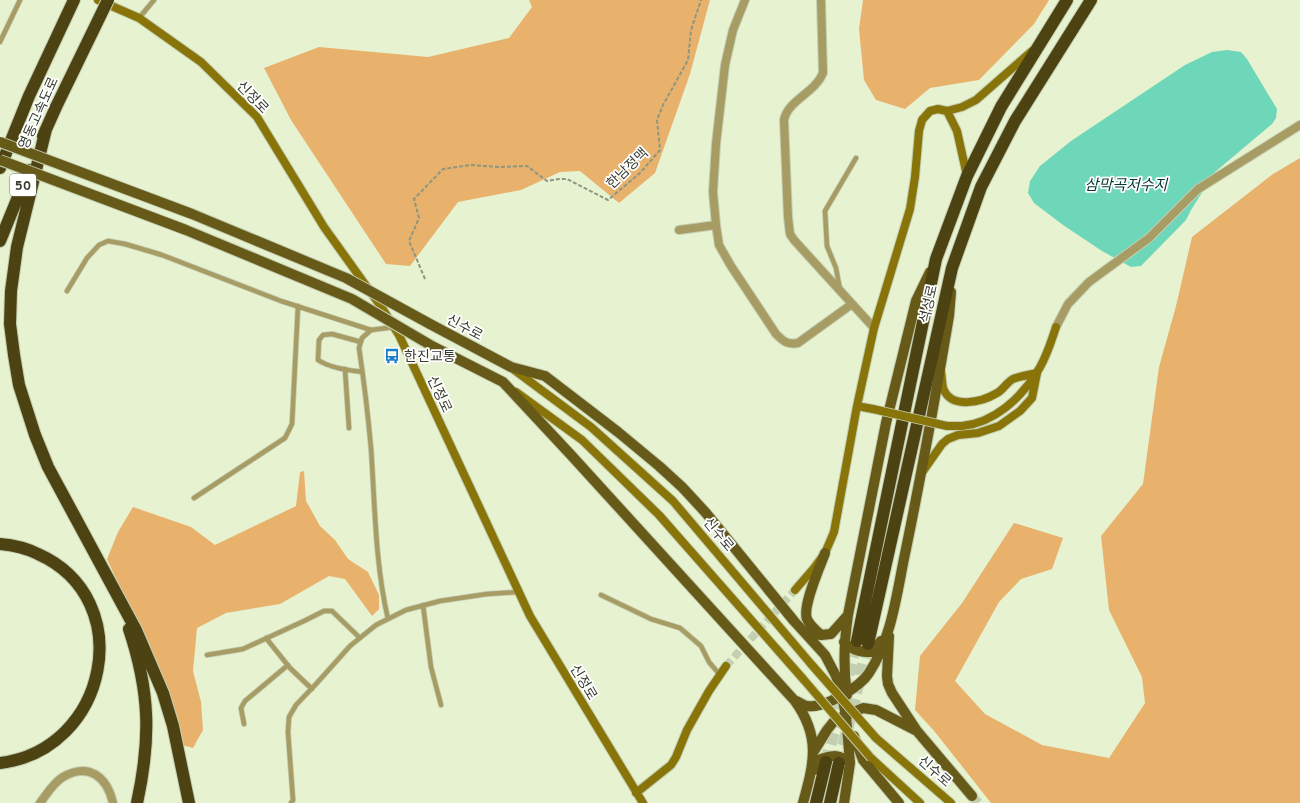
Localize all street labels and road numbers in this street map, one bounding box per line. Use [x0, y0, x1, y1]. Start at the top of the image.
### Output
street label: 영동고속도로 [16, 75, 63, 152]
street label: 신정로 [232, 78, 272, 118]
street label: 한남정맥 [604, 145, 652, 193]
road number: 50 [10, 174, 36, 196]
street label: 석성로 [917, 283, 942, 325]
street label: 신수로 [443, 312, 485, 345]
street label: 신정로 [423, 374, 455, 416]
street label: 신수로 [699, 515, 737, 555]
street label: 신정로 [565, 662, 600, 704]
street label: 신수로 [914, 753, 954, 791]

